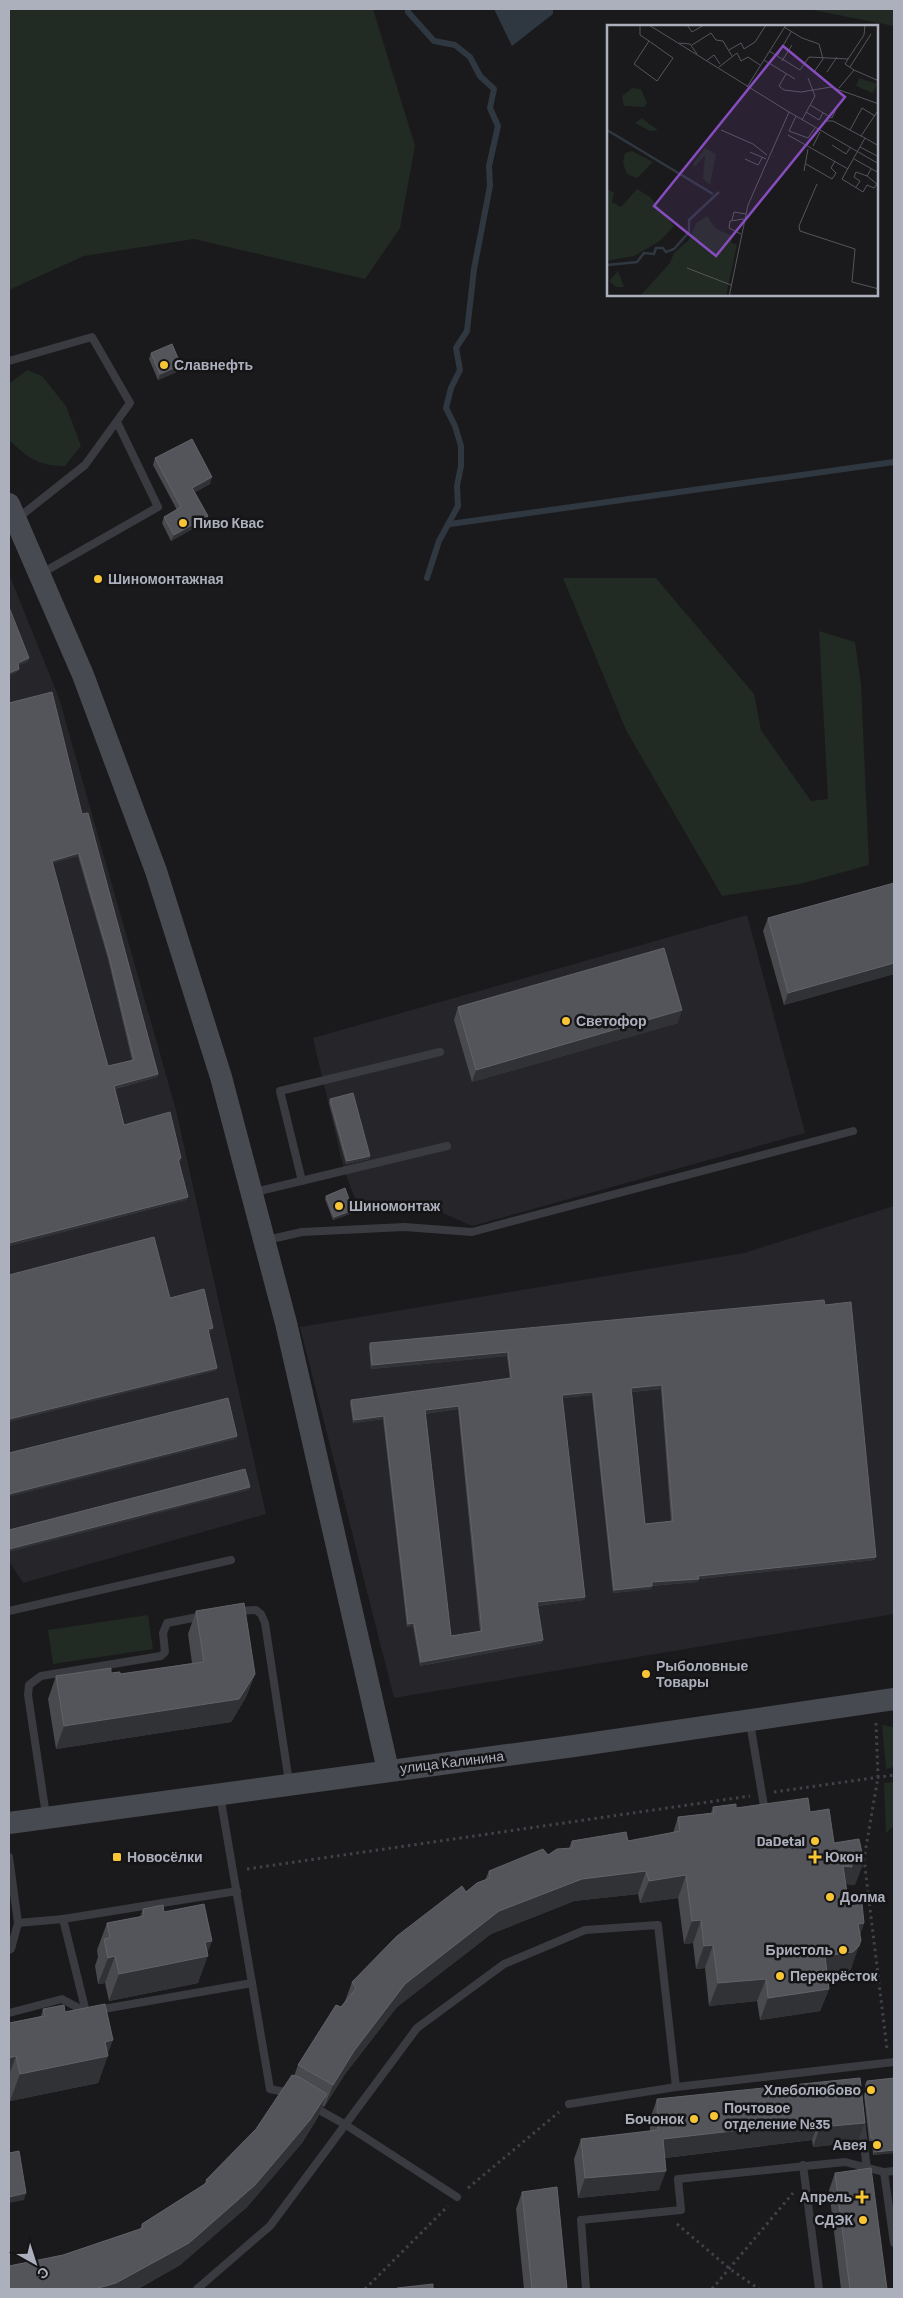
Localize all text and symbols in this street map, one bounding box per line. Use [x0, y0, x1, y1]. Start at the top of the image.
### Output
inset map [607, 25, 878, 296]
place label: Славнефть [174, 356, 254, 373]
marker: Славнефть [158, 359, 170, 371]
place label: Пиво Квас [193, 514, 264, 531]
marker: Пиво Квас [177, 517, 189, 529]
place label: Шиномонтажная [108, 570, 224, 587]
marker: Шиномонтажная [92, 573, 104, 585]
place label: Светофор [576, 1012, 647, 1029]
marker: Светофор [560, 1015, 572, 1027]
place label: Шиномонтаж [349, 1197, 441, 1214]
marker: Шиномонтаж [333, 1200, 345, 1212]
place label: Рыболовные Товары [656, 1657, 748, 1690]
marker: Рыболовные Товары [640, 1668, 652, 1680]
street label: улица Калинина [399, 1747, 505, 1776]
place label: DaDetal [757, 1832, 805, 1849]
marker: DaDetal [809, 1835, 821, 1847]
place label: Новосёлки [127, 1848, 203, 1865]
place label: Юкон [825, 1848, 863, 1865]
marker: Новосёлки [111, 1851, 123, 1863]
marker: Юкон [809, 1851, 821, 1863]
place label: Долма [840, 1888, 885, 1905]
marker: Долма [824, 1891, 836, 1903]
place label: Бристоль [766, 1941, 833, 1958]
marker: Бристоль [837, 1944, 849, 1956]
place label: Перекрёсток [790, 1967, 879, 1984]
marker: Перекрёсток [774, 1970, 786, 1982]
place label: Хлеболюбово [764, 2081, 861, 2098]
marker: Хлеболюбово [865, 2084, 877, 2096]
place label: Почтовое отделение №35 [724, 2099, 831, 2132]
place label: Бочонок [625, 2110, 685, 2127]
marker: Почтовое отделение №35 [708, 2110, 720, 2122]
marker: Бочонок [688, 2113, 700, 2125]
place label: Авея [833, 2136, 867, 2153]
marker: Авея [871, 2139, 883, 2151]
place label: Апрель [800, 2188, 852, 2205]
marker: Апрель [856, 2191, 868, 2203]
place label: СДЭК [815, 2211, 853, 2228]
marker: СДЭК [857, 2214, 869, 2226]
north arrow [10, 2238, 60, 2288]
text: С [34, 2264, 53, 2283]

